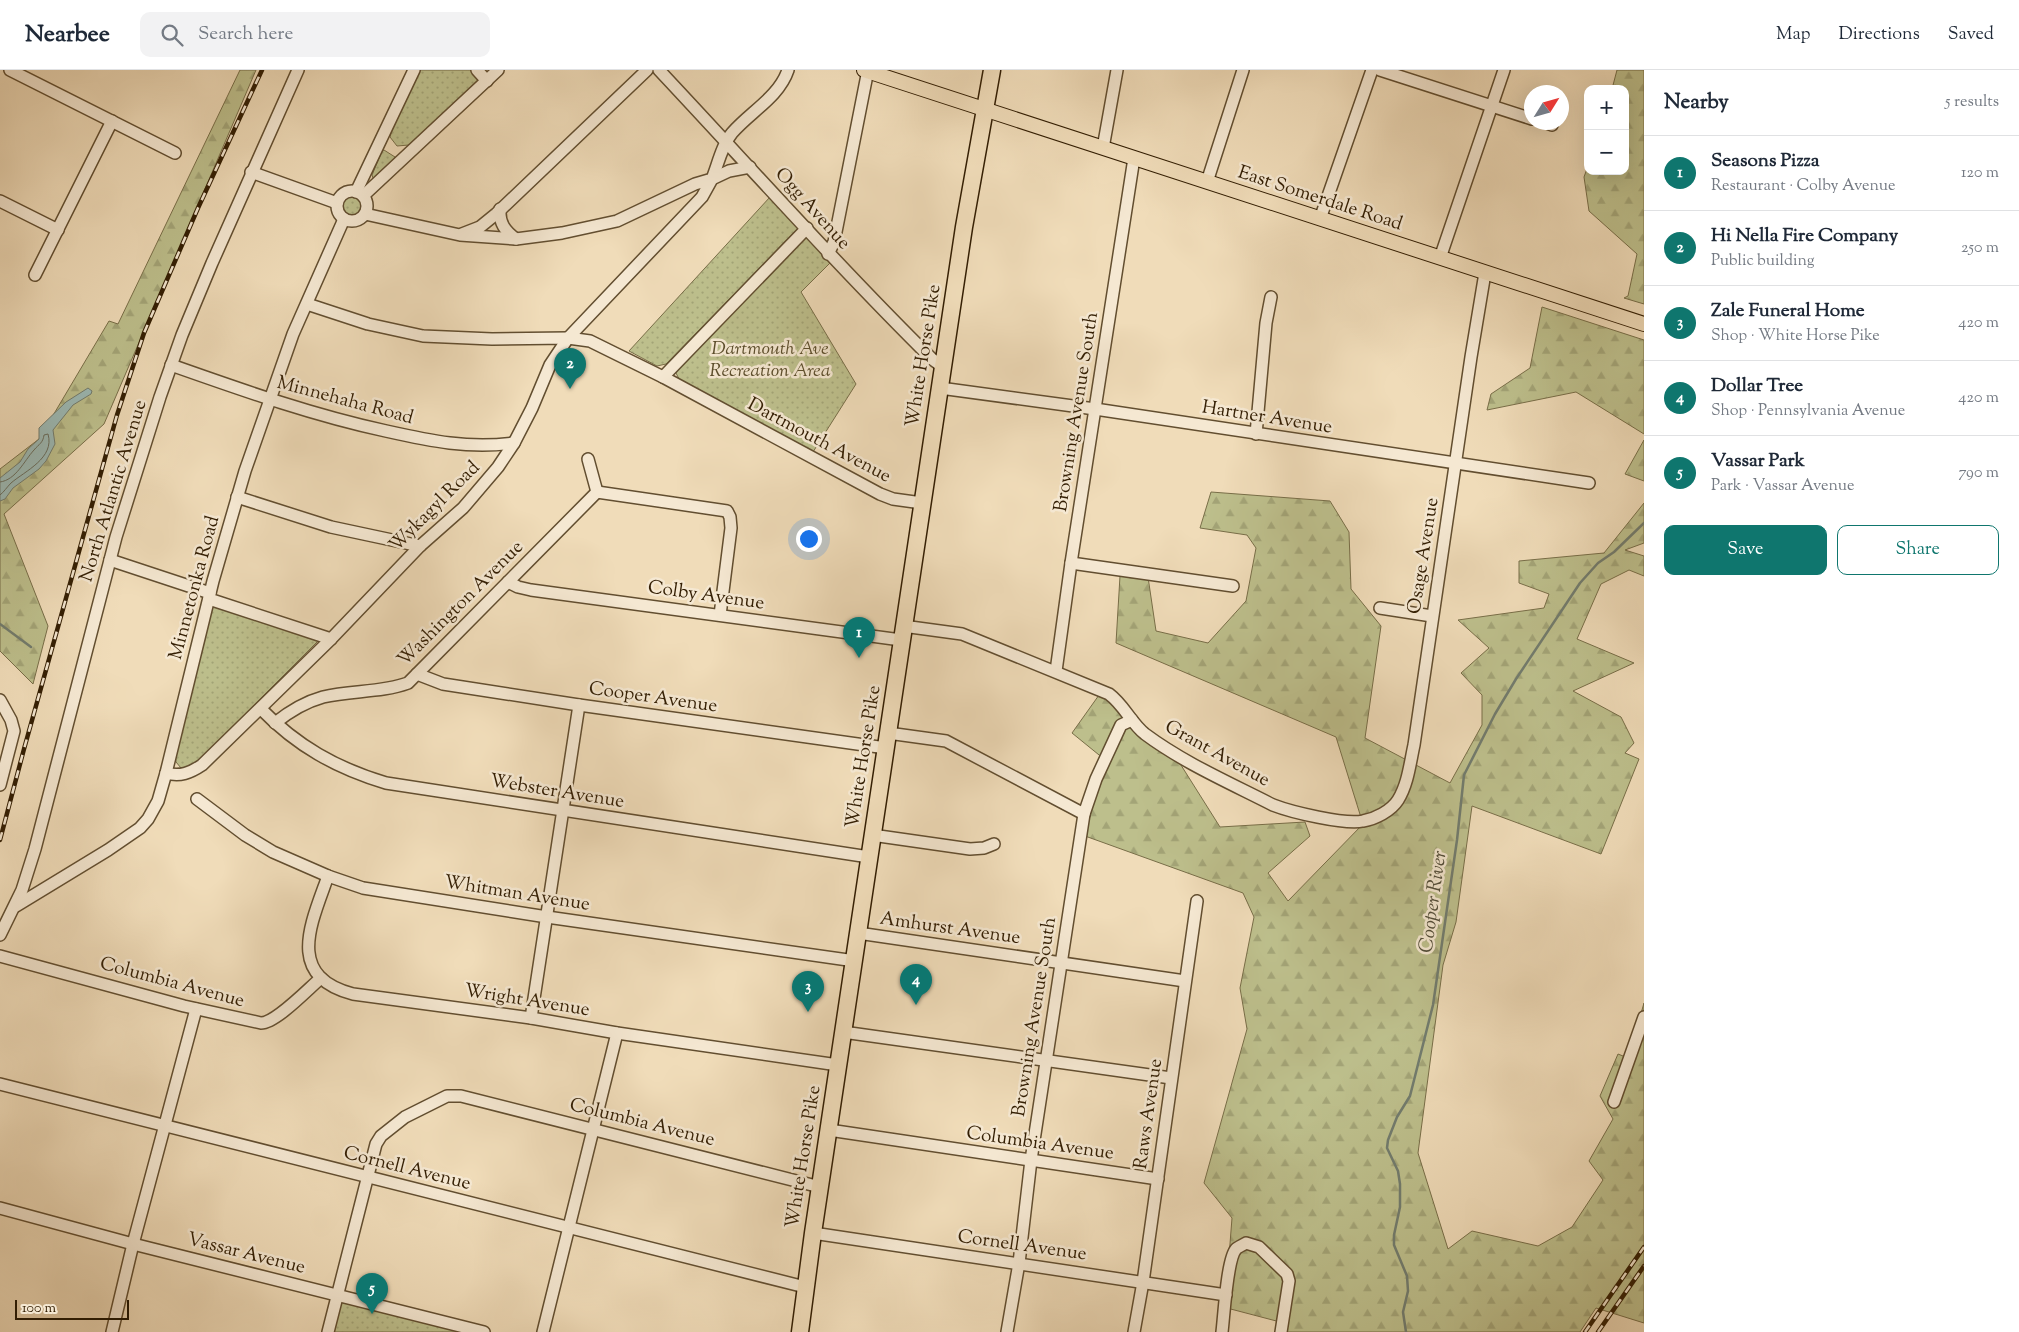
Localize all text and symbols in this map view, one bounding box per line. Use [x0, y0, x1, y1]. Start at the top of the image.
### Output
search box [140, 12, 490, 57]
text: Nearbee [25, 18, 110, 52]
icon: search [158, 21, 186, 49]
text: Search here [198, 21, 293, 48]
text: Map [1776, 22, 1811, 48]
text: Directions [1839, 22, 1920, 48]
text: Saved [1948, 22, 1994, 48]
north arrow [1524, 85, 1569, 130]
map controls [1584, 85, 1629, 175]
button: + [1584, 85, 1629, 130]
text: Nearby [1664, 88, 1729, 118]
text: 5 results [1945, 91, 1999, 114]
button: − [1584, 130, 1629, 175]
text: Seasons Pizza [1711, 148, 1820, 175]
street label: East Somerdale Road [1234, 160, 1406, 238]
street label: Ogg Avenue [768, 162, 856, 256]
text: 1 [1677, 162, 1683, 185]
text: 120 m [1961, 162, 1999, 185]
text: Restaurant · Colby Avenue [1711, 175, 1895, 198]
text: Hi Nella Fire Company [1711, 223, 1898, 250]
text: 2 [1676, 237, 1684, 260]
text: 250 m [1961, 237, 1999, 260]
text: Public building [1711, 250, 1815, 273]
street label: White Horse Pike [899, 282, 949, 430]
text: Zale Funeral Home [1711, 298, 1865, 325]
street label: Browning Avenue South [1048, 310, 1106, 514]
text: 3 [1677, 312, 1683, 335]
text: 420 m [1958, 312, 1999, 335]
text: Shop · White Horse Pike [1711, 325, 1880, 348]
park label: Dartmouth Ave Recreation Area [709, 336, 831, 385]
pin: 2 [554, 348, 586, 389]
street label: Minnehaha Road [274, 370, 417, 432]
text: Dollar Tree [1711, 373, 1803, 400]
text: 4 [1676, 387, 1684, 410]
text: 420 m [1958, 387, 1999, 410]
street label: Dartmouth Avenue [742, 392, 896, 490]
street label: Hartner Avenue [1200, 394, 1334, 442]
street label: North Atlantic Avenue [73, 397, 155, 585]
text: Shop · Pennsylvania Avenue [1711, 400, 1905, 423]
text: Vassar Park [1711, 448, 1805, 475]
street label: Wykagyl Road [383, 455, 487, 559]
text: 5 [1677, 462, 1683, 485]
text: 790 m [1958, 462, 1999, 485]
text: Park · Vassar Avenue [1711, 475, 1854, 498]
street label: Osage Avenue [1401, 496, 1447, 616]
street label: Minnetonka Road [163, 513, 227, 663]
button: Save [1664, 525, 1827, 575]
button: Share [1837, 525, 1999, 575]
your location [796, 526, 822, 552]
street label: Washington Avenue [392, 535, 530, 673]
street label: Colby Avenue [646, 574, 766, 618]
pin: 1 [843, 617, 875, 658]
street label: Cooper Avenue [587, 676, 719, 720]
street label: White Horse Pike [839, 683, 889, 831]
street label: Grant Avenue [1160, 714, 1275, 794]
street label: Webster Avenue [488, 768, 626, 816]
water label: Cooper River [1412, 849, 1456, 955]
street label: Whitman Avenue [442, 869, 592, 919]
street label: Amhurst Avenue [878, 906, 1022, 952]
street label: Browning Avenue South [1006, 915, 1064, 1119]
street label: Columbia Avenue [97, 951, 247, 1015]
pin: 4 [900, 964, 932, 1005]
pin: 3 [792, 971, 824, 1012]
street label: Wright Avenue [462, 978, 592, 1024]
street label: Raws Avenue [1128, 1057, 1170, 1171]
street label: White Horse Pike [779, 1083, 829, 1231]
street label: Columbia Avenue [567, 1092, 718, 1154]
street label: Columbia Avenue [964, 1120, 1116, 1168]
street label: Cornell Avenue [341, 1140, 474, 1198]
street label: Cornell Avenue [956, 1224, 1088, 1268]
street label: Vassar Avenue [184, 1226, 308, 1282]
pin: 5 [356, 1273, 388, 1314]
scale bar [15, 1297, 129, 1320]
text: 100 m [22, 1299, 56, 1319]

